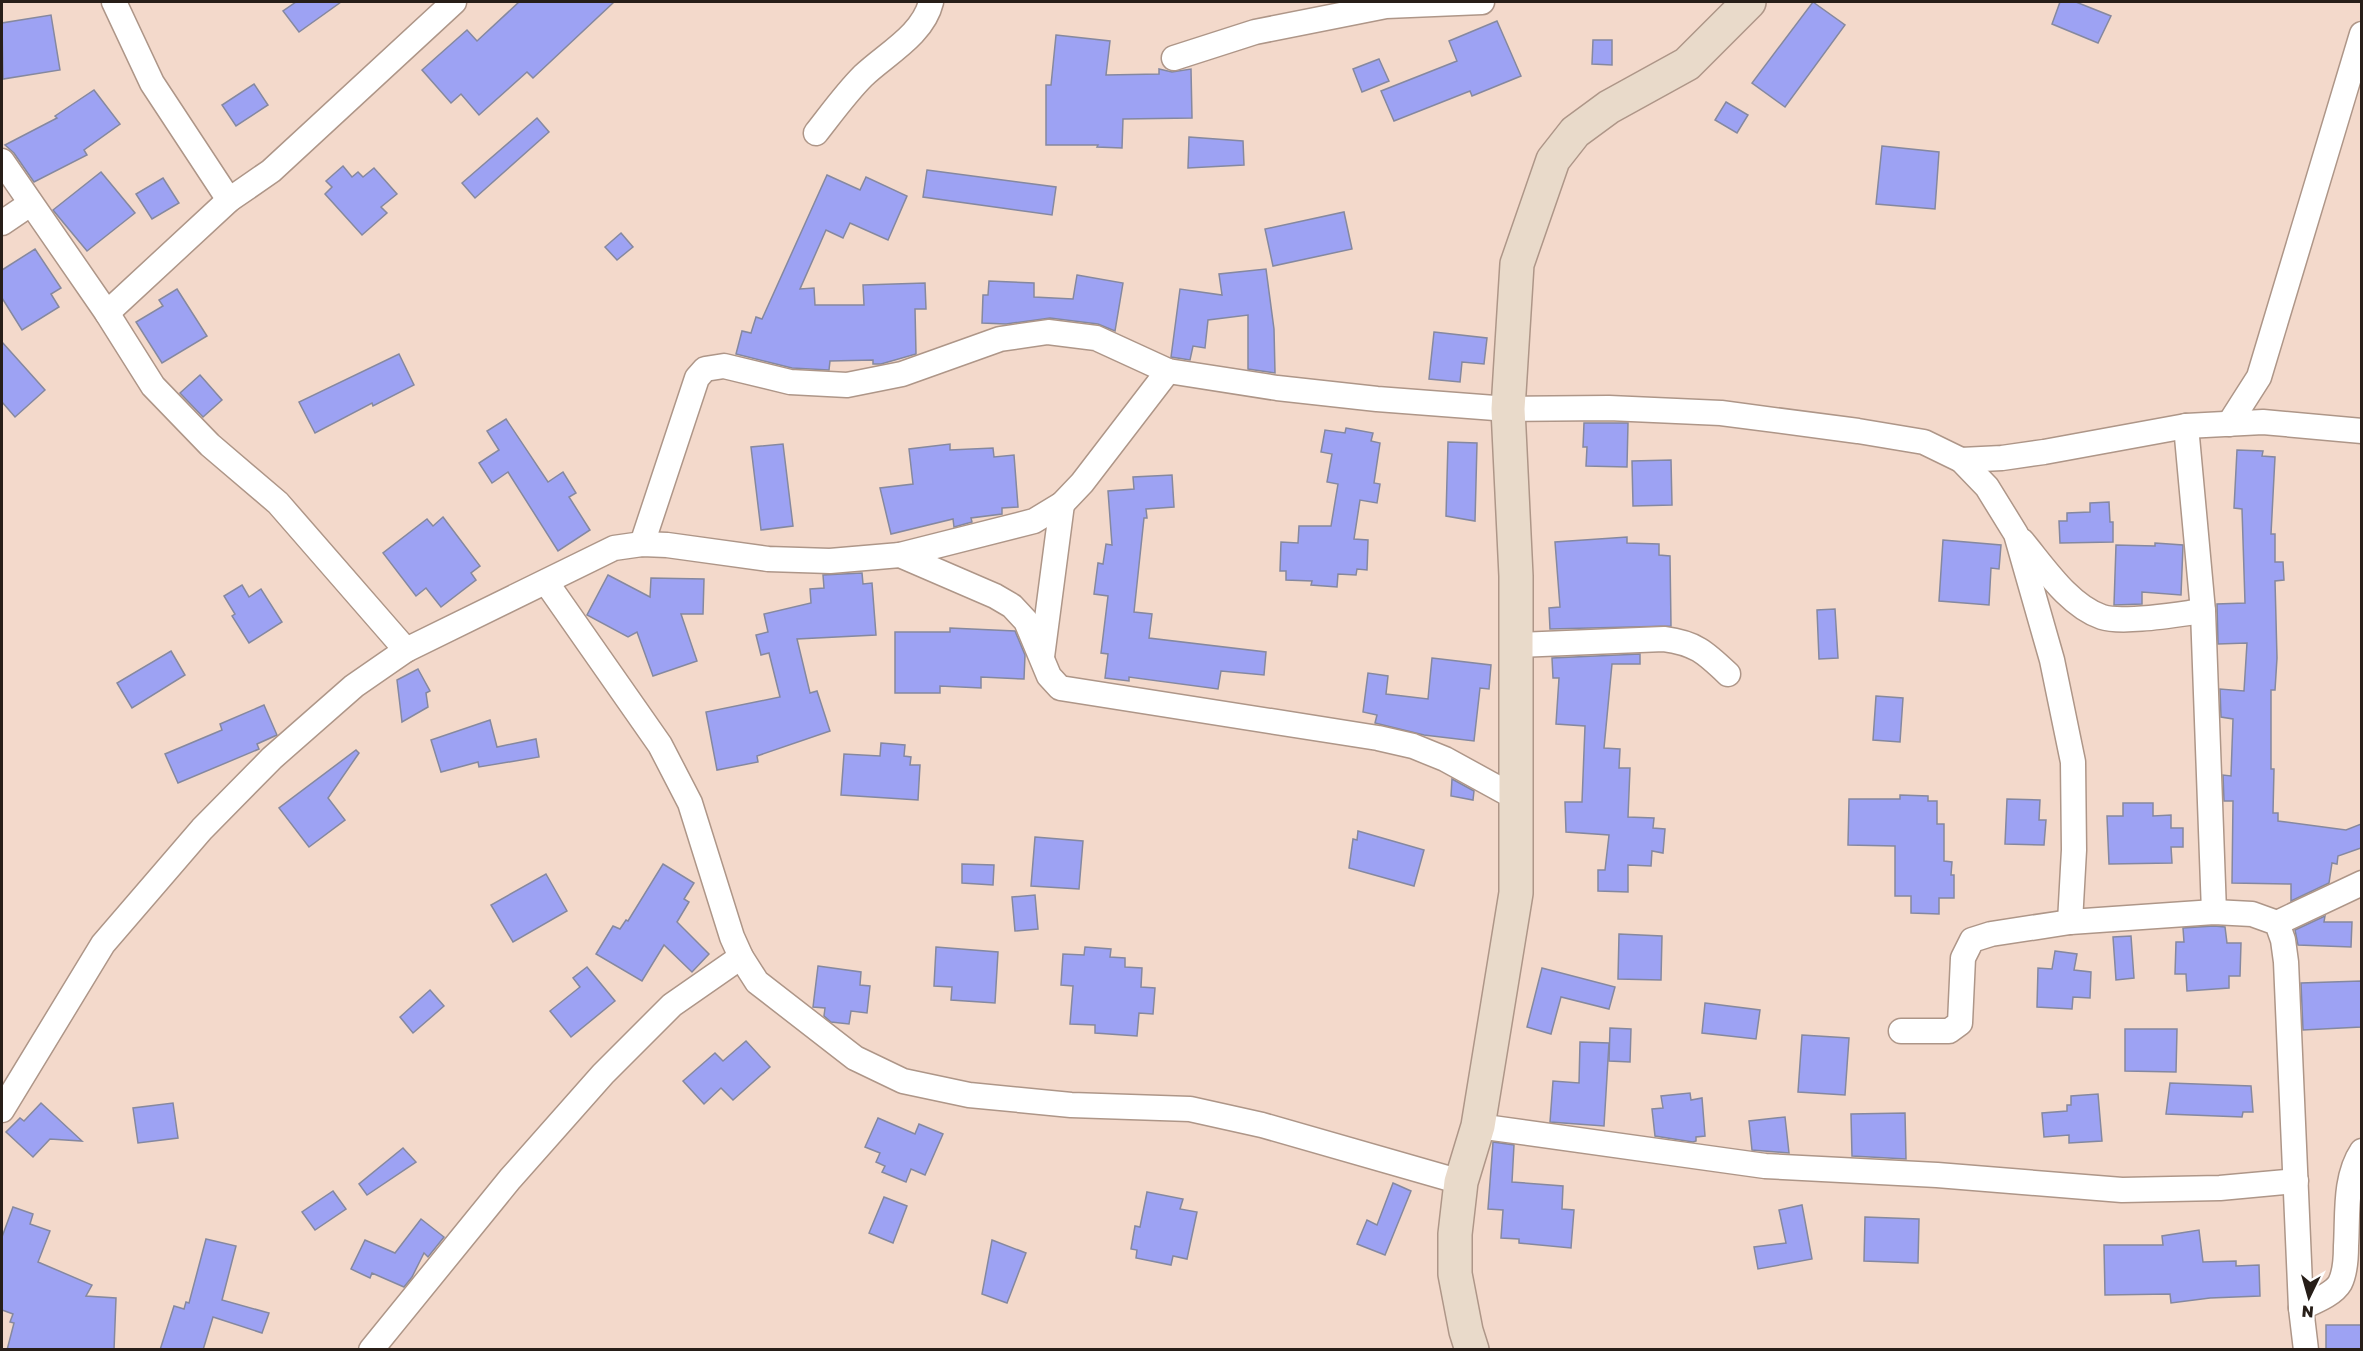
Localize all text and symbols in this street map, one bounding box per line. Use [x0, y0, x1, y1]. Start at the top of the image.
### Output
north arrow [2279, 1267, 2339, 1327]
text: N [2301, 1301, 2315, 1322]

